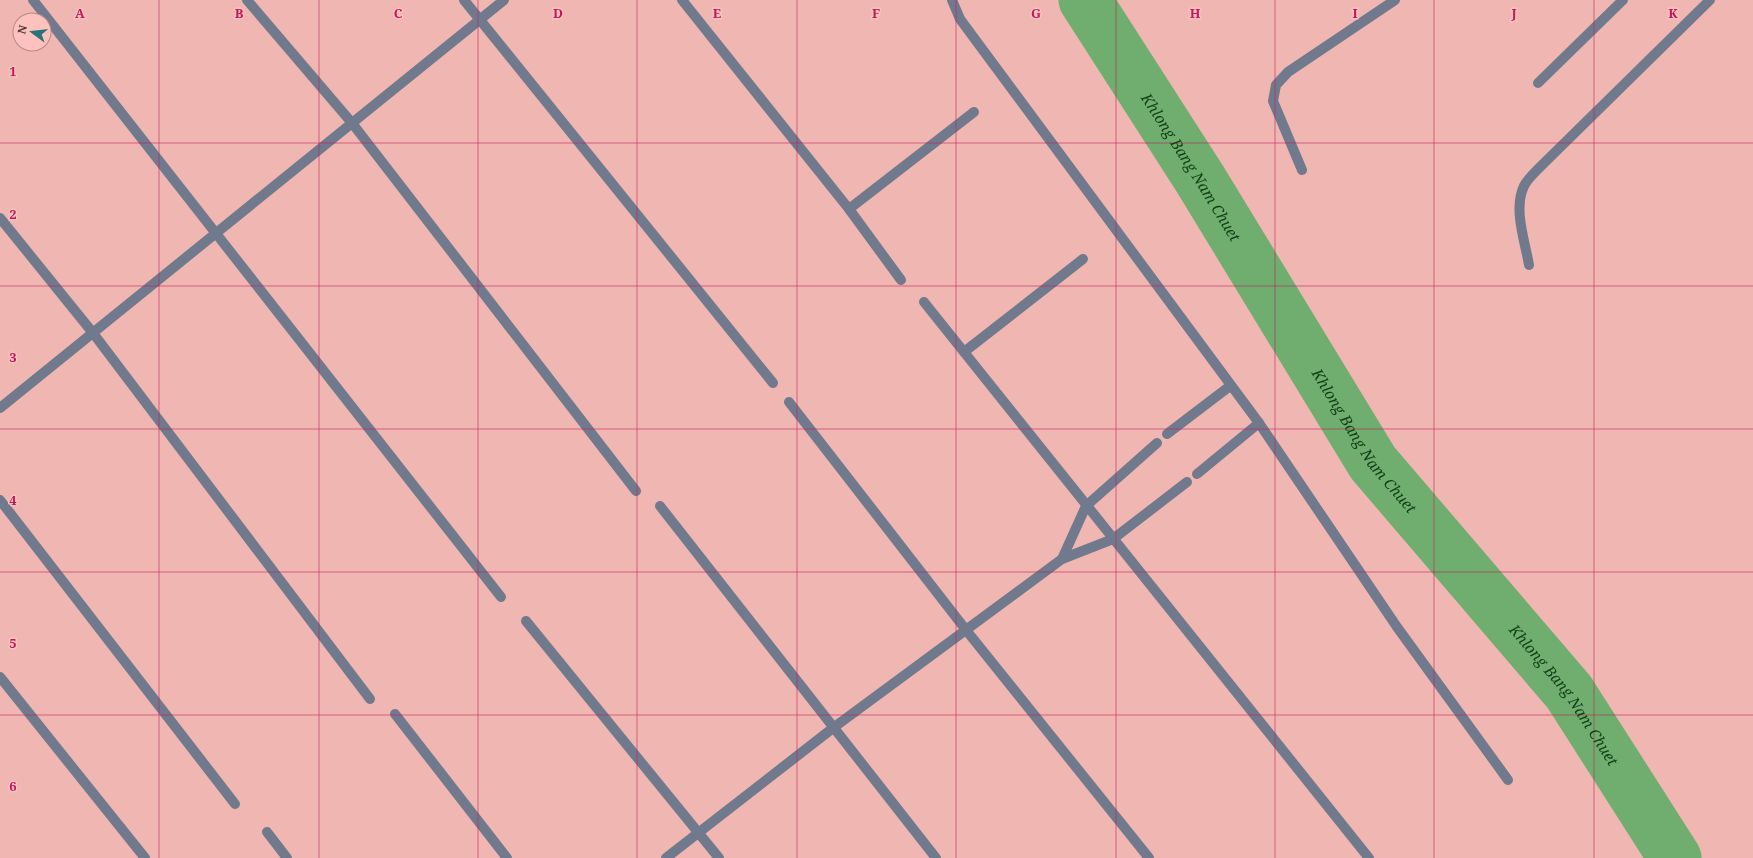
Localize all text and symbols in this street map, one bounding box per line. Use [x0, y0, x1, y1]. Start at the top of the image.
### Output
text: A [75, 4, 85, 22]
text: B [235, 4, 244, 22]
text: C [394, 4, 403, 22]
text: D [553, 4, 563, 22]
text: E [713, 4, 722, 22]
text: F [872, 4, 880, 22]
text: G [1031, 4, 1041, 22]
text: H [1190, 4, 1201, 22]
text: I [1352, 4, 1358, 22]
text: J [1510, 4, 1517, 22]
text: K [1668, 4, 1678, 22]
north arrow [12, 12, 52, 52]
text: N [13, 23, 30, 35]
text: 1 [9, 62, 17, 80]
water label: Khlong Bang Nam Chuet [1137, 88, 1246, 245]
text: 2 [9, 205, 17, 223]
text: 3 [9, 348, 17, 366]
water label: Khlong Bang Nam Chuet [1307, 364, 1422, 517]
text: 4 [9, 491, 17, 509]
water label: Khlong Bang Nam Chuet [1505, 619, 1623, 769]
text: 5 [9, 634, 17, 652]
text: 6 [9, 777, 17, 795]

